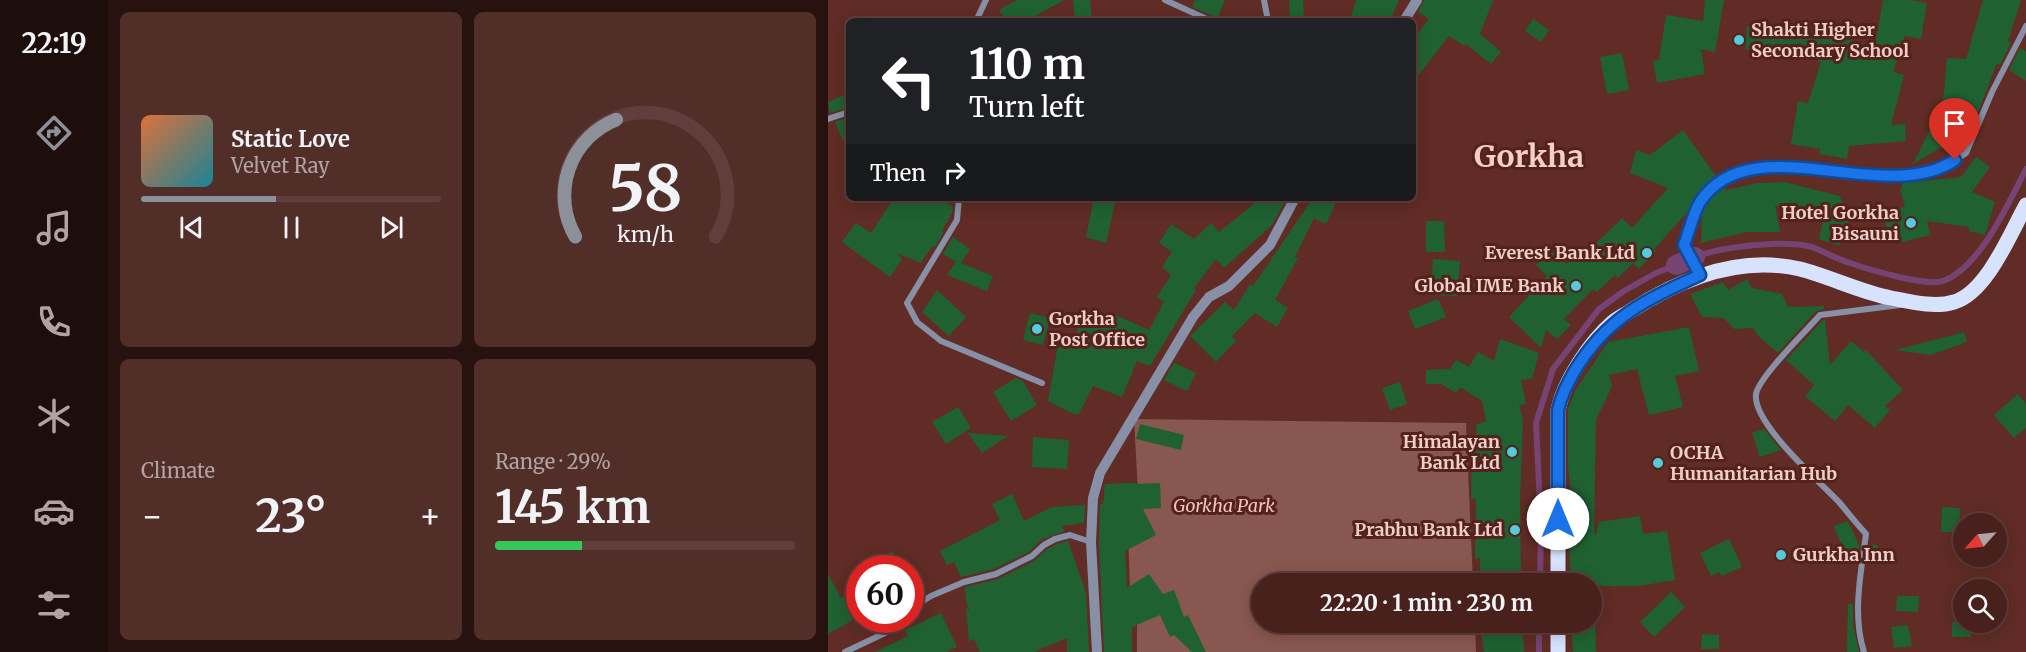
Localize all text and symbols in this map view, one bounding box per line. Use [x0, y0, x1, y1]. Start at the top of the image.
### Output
place label: Shakti Higher Secondary School [1751, 18, 1909, 62]
text: 22:19 [21, 26, 87, 60]
marker: Shakti Higher Secondary School [1732, 33, 1746, 47]
text: 110 m [969, 38, 1085, 90]
icon: left [870, 42, 948, 120]
text: Turn left [969, 90, 1084, 124]
pin [1929, 98, 1980, 160]
icon: arrive [1938, 107, 1971, 140]
icon: directions [33, 112, 75, 154]
text: Static Love [231, 125, 350, 153]
district label: Gorkha [1474, 137, 1584, 175]
text: 58 [608, 150, 682, 228]
text: Velvet Ray [231, 153, 330, 178]
icon: right [938, 156, 971, 189]
text: Then [870, 159, 926, 187]
place label: Hotel Gorkha Bisauni [1781, 201, 1899, 245]
icon: music [33, 207, 75, 249]
icon: previous [175, 211, 208, 244]
icon: pause [275, 211, 308, 244]
icon: next [375, 211, 408, 244]
marker: Hotel Gorkha Bisauni [1904, 216, 1918, 230]
text: km/h [617, 221, 673, 248]
place label: Everest Bank Ltd [1485, 241, 1635, 264]
marker: Everest Bank Ltd [1640, 246, 1654, 260]
place label: Global IME Bank [1415, 274, 1564, 297]
marker: Global IME Bank [1569, 279, 1583, 293]
icon: phone [33, 301, 75, 343]
place label: Gorkha Post Office [1049, 307, 1145, 351]
marker: Gorkha Post Office [1030, 322, 1044, 336]
icon: climate [33, 395, 75, 437]
place label: Himalayan Bank Ltd [1403, 430, 1500, 474]
place label: OCHA Humanitarian Hub [1670, 441, 1837, 485]
marker: Himalayan Bank Ltd [1505, 445, 1519, 459]
text: Range · 29% [495, 449, 611, 474]
marker: OCHA Humanitarian Hub [1651, 456, 1665, 470]
text: Climate [141, 458, 215, 483]
text: 145 km [495, 479, 650, 535]
position arrow [1526, 487, 1590, 551]
text: 23° [255, 488, 327, 544]
icon: car [33, 490, 75, 532]
park label: Gorkha Park [1173, 494, 1275, 517]
text: − [141, 496, 163, 537]
text: + [419, 496, 441, 537]
north arrow [1953, 513, 2007, 567]
map controls [1953, 513, 2007, 633]
place label: Prabhu Bank Ltd [1354, 518, 1503, 541]
marker: Prabhu Bank Ltd [1508, 523, 1522, 537]
place label: Gurkha Inn [1793, 543, 1895, 566]
marker: Gurkha Inn [1774, 548, 1788, 562]
speed limit sign: 60 [846, 555, 924, 633]
button: search [1953, 579, 2007, 633]
icon: filters [33, 584, 75, 626]
text: 22:20 · 1 min · 230 m [1320, 589, 1533, 617]

